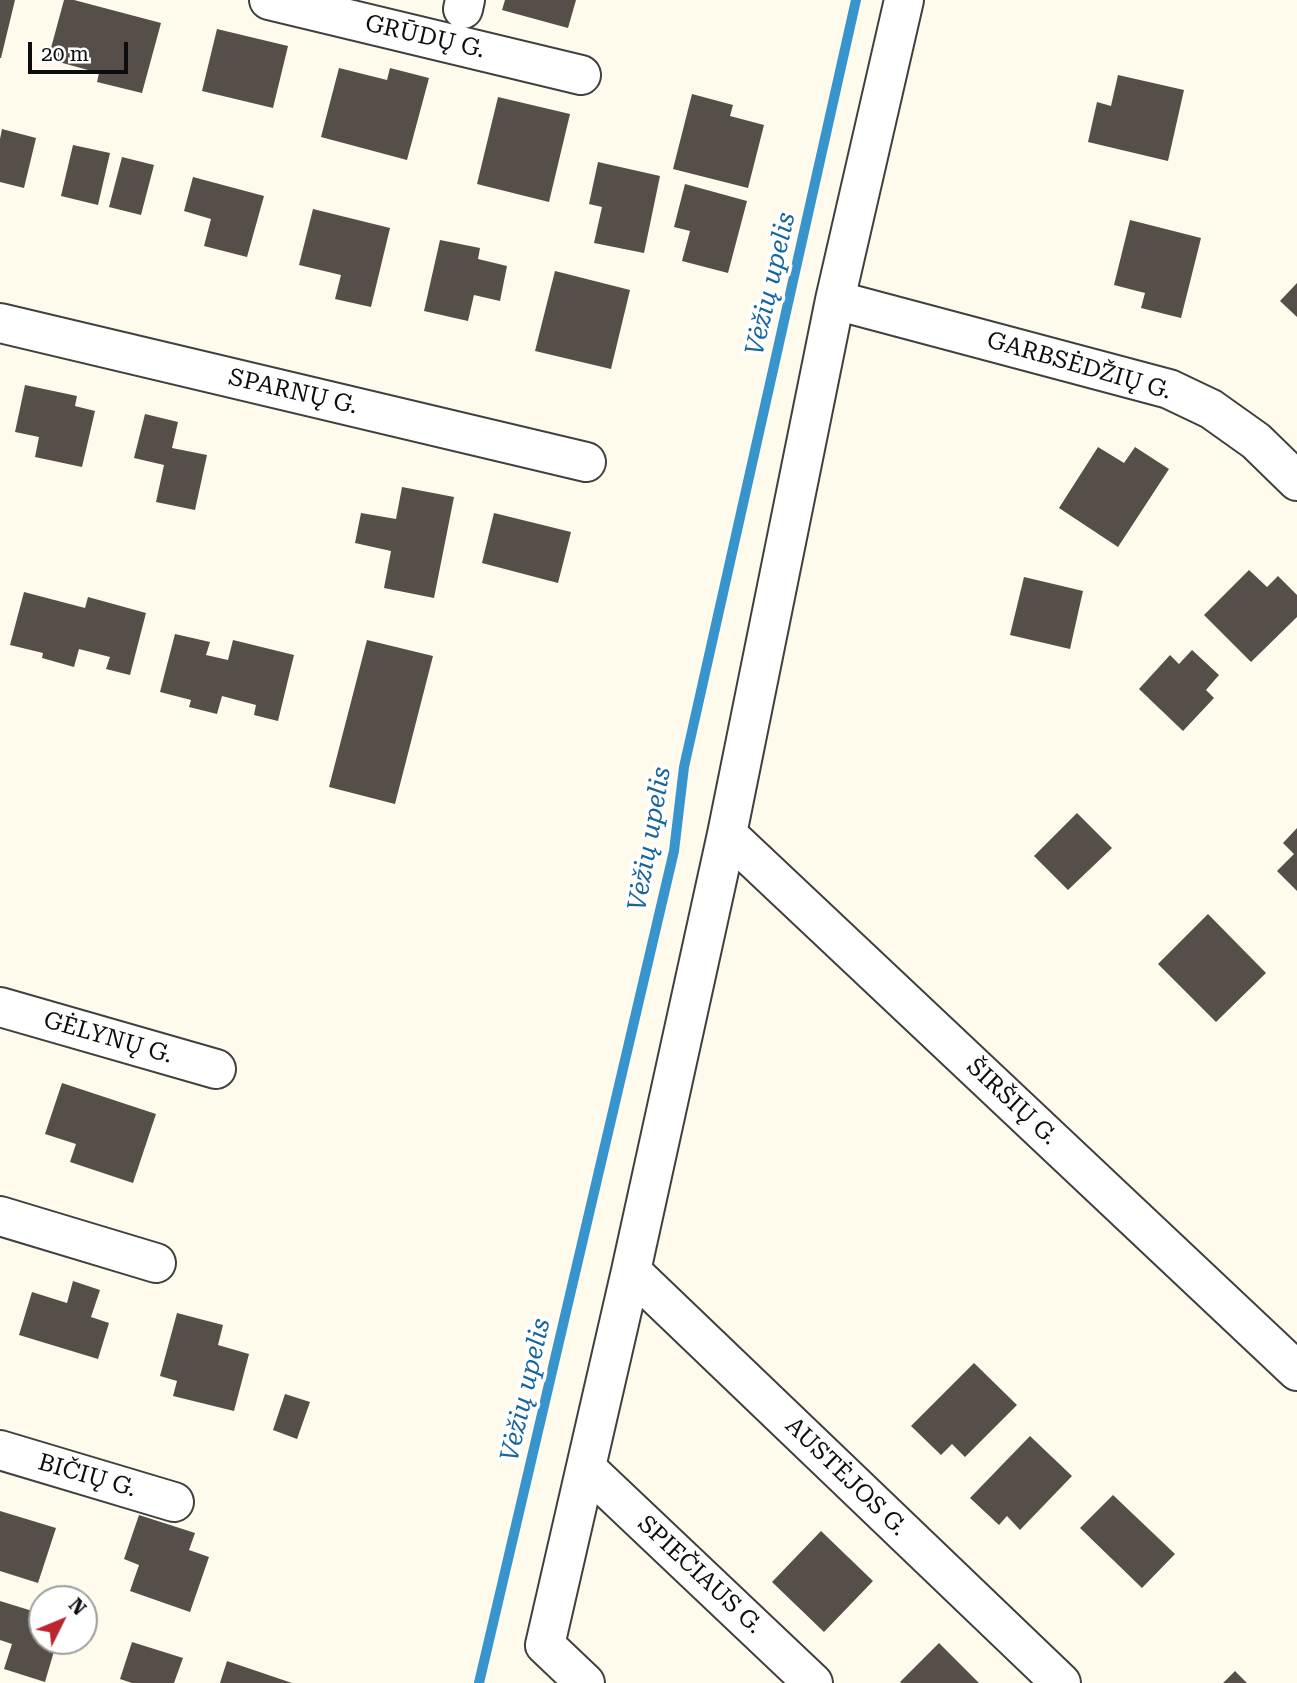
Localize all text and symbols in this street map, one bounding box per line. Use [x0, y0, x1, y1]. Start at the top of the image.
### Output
street label: GRŪDŲ G. [362, 9, 488, 65]
scale bar [32, 28, 131, 72]
text: 20 m [41, 42, 89, 66]
water label: Vėžių upelis [739, 209, 803, 359]
street label: GARBSĖDŽIŲ G. [983, 326, 1175, 406]
street label: SPARNŲ G. [226, 363, 360, 421]
water label: Vėžių upelis [622, 765, 678, 913]
street label: GĖLYNŲ G. [40, 1006, 176, 1070]
street label: ŠIRŠIŲ G. [960, 1053, 1064, 1151]
water label: Vėžių upelis [494, 1315, 558, 1465]
street label: AUSTĖJOS G. [779, 1412, 913, 1542]
street label: BIČIŲ G. [35, 1448, 139, 1504]
street label: SPIEČIAUS G. [632, 1510, 768, 1640]
north arrow [28, 1585, 98, 1655]
text: N [64, 1593, 91, 1620]

